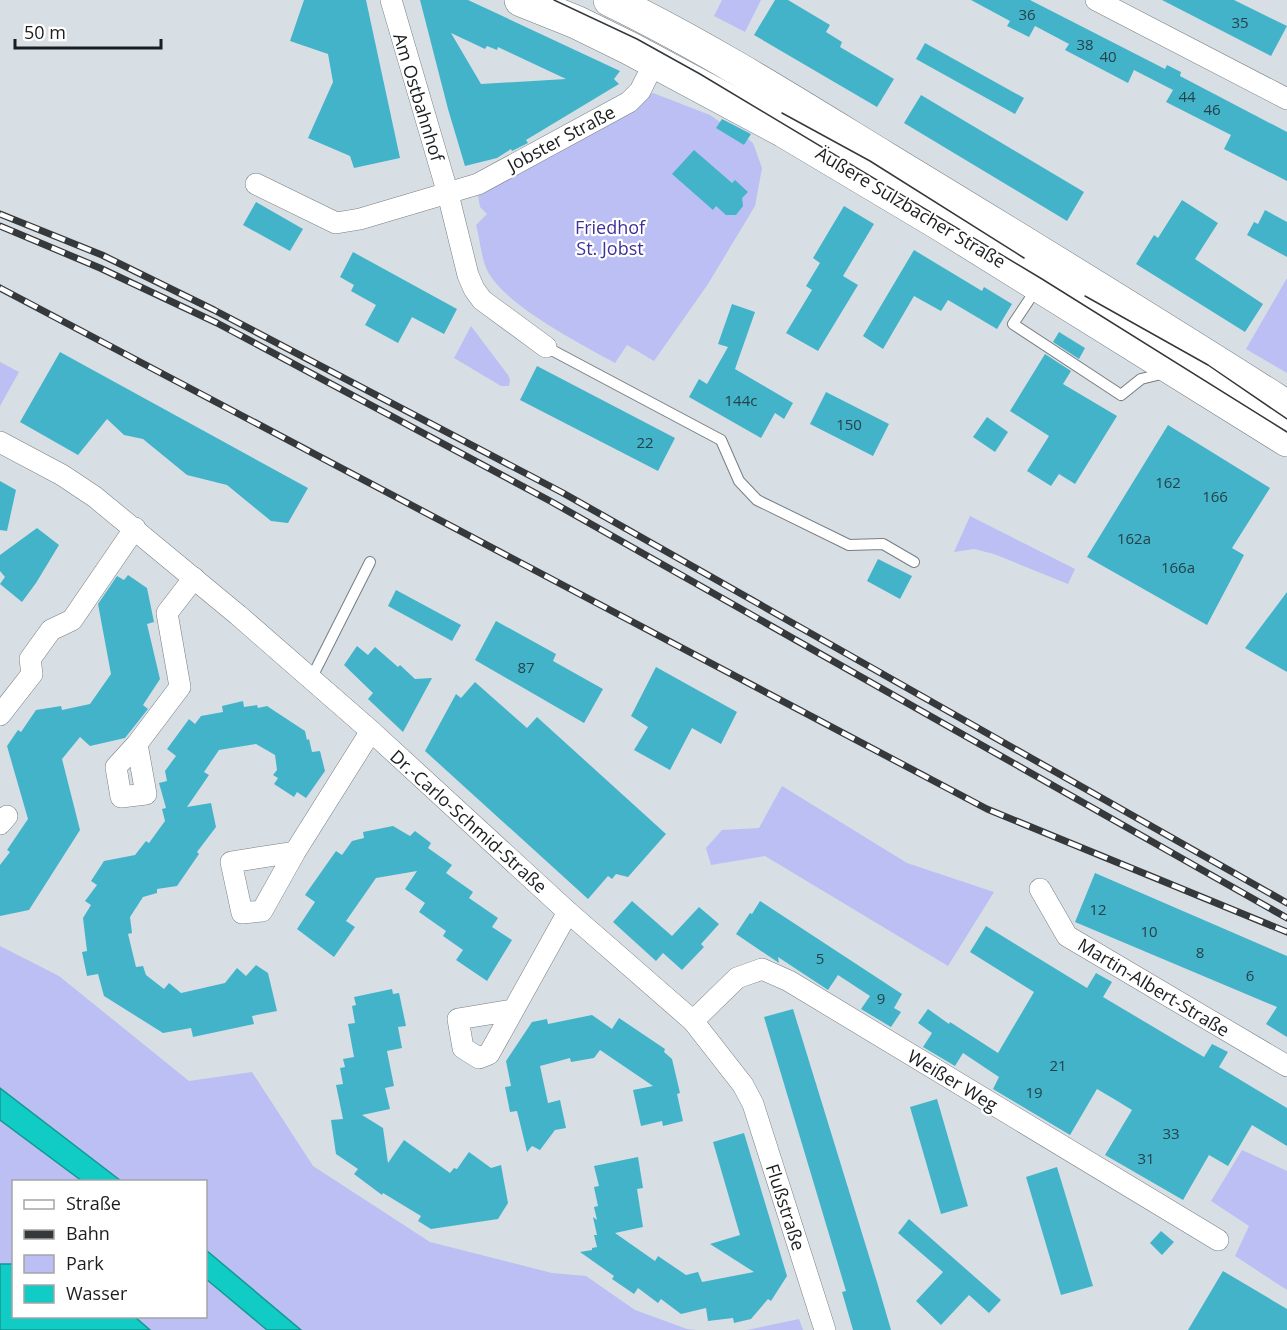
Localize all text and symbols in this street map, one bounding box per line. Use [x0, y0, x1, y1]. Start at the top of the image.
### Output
house number: 36 [1018, 4, 1036, 24]
scale bar [15, 12, 160, 50]
house number: 35 [1231, 12, 1249, 32]
text: 50 m [24, 20, 66, 44]
street label: Am Ostbahnhof [388, 30, 450, 165]
house number: 38 [1076, 34, 1094, 54]
house number: 40 [1099, 46, 1117, 66]
house number: 44 [1178, 86, 1196, 106]
house number: 46 [1203, 99, 1221, 119]
street label: Jobster Straße [501, 100, 619, 177]
street label: Äußere Sulzbacher Straße [812, 141, 1010, 273]
park label: Friedhof St. Jobst [575, 215, 646, 260]
house number: 144c [725, 390, 757, 410]
house number: 150 [836, 414, 862, 434]
house number: 22 [636, 432, 654, 452]
house number: 162 [1155, 472, 1181, 492]
house number: 166 [1202, 486, 1228, 506]
house number: 162a [1117, 528, 1151, 548]
house number: 166a [1161, 557, 1195, 577]
house number: 87 [517, 657, 535, 677]
street label: Dr.-Carlo-Schmid-Straße [385, 744, 553, 898]
house number: 12 [1089, 899, 1107, 919]
house number: 10 [1140, 921, 1158, 941]
street label: Martin-Albert-Straße [1074, 932, 1234, 1042]
house number: 8 [1196, 942, 1204, 962]
house number: 5 [816, 948, 824, 968]
house number: 6 [1246, 965, 1254, 985]
house number: 9 [877, 988, 885, 1008]
street label: Weißer Weg [903, 1044, 1003, 1116]
house number: 21 [1049, 1055, 1067, 1075]
house number: 19 [1025, 1082, 1043, 1102]
house number: 33 [1162, 1123, 1180, 1143]
house number: 31 [1137, 1148, 1155, 1168]
street label: Flußstraße [761, 1161, 811, 1253]
legend [12, 1180, 207, 1318]
text: Straße [66, 1191, 121, 1215]
text: Bahn [66, 1221, 110, 1245]
text: Park [66, 1251, 104, 1275]
text: Wasser [66, 1281, 128, 1305]

